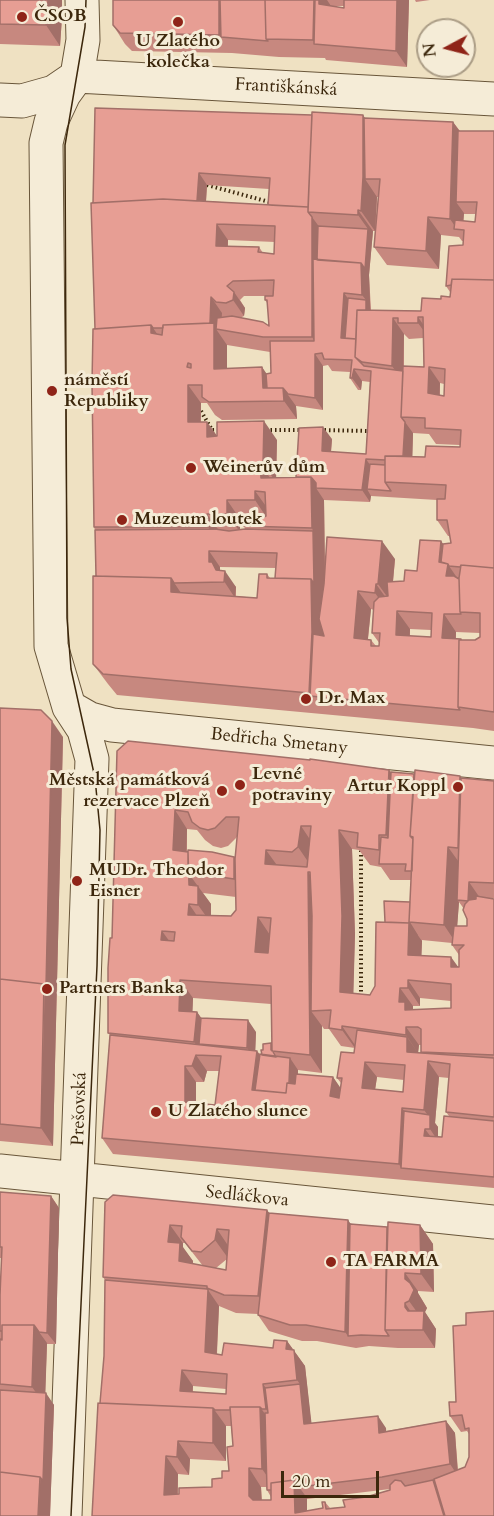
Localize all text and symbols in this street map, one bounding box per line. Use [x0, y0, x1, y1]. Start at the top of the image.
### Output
place label: ČSOB [34, 6, 87, 28]
marker: ČSOB [15, 10, 29, 24]
marker: U Zlatého kolečka [171, 15, 185, 29]
north arrow [416, 18, 476, 78]
place label: U Zlatého kolečka [136, 31, 220, 74]
text: N [418, 42, 442, 58]
street label: Františkánská [234, 75, 338, 101]
place label: náměstí Republiky [64, 370, 149, 412]
marker: náměstí Republiky [45, 384, 59, 398]
place label: Weinerův dům [203, 457, 325, 479]
marker: Weinerův dům [184, 461, 198, 475]
place label: Muzeum loutek [134, 509, 263, 531]
marker: Muzeum loutek [115, 513, 129, 527]
place label: Dr. Max [318, 688, 386, 710]
marker: Dr. Max [299, 692, 313, 706]
street label: Bedřicha Smetany [209, 724, 349, 760]
place label: Levné potraviny [252, 764, 332, 806]
place label: Městská památková rezervace Plzeň [49, 770, 210, 812]
place label: Artur Koppl [347, 776, 446, 798]
marker: Levné potraviny [233, 778, 247, 792]
marker: Artur Koppl [451, 780, 465, 794]
marker: Městská památková rezervace Plzeň [215, 784, 229, 798]
place label: MUDr. Theodor Eisner [89, 860, 224, 902]
marker: MUDr. Theodor Eisner [70, 874, 84, 888]
place label: Partners Banka [59, 978, 184, 1000]
marker: Partners Banka [40, 982, 54, 996]
street label: Prešovská [68, 1072, 92, 1146]
place label: U Zlatého slunce [168, 1101, 308, 1123]
marker: U Zlatého slunce [149, 1105, 163, 1119]
street label: Sedláčkova [204, 1182, 290, 1212]
place label: TA FARMA [343, 1251, 439, 1273]
marker: TA FARMA [324, 1255, 338, 1269]
scale bar [284, 1459, 382, 1497]
text: 20 m [292, 1469, 331, 1494]

